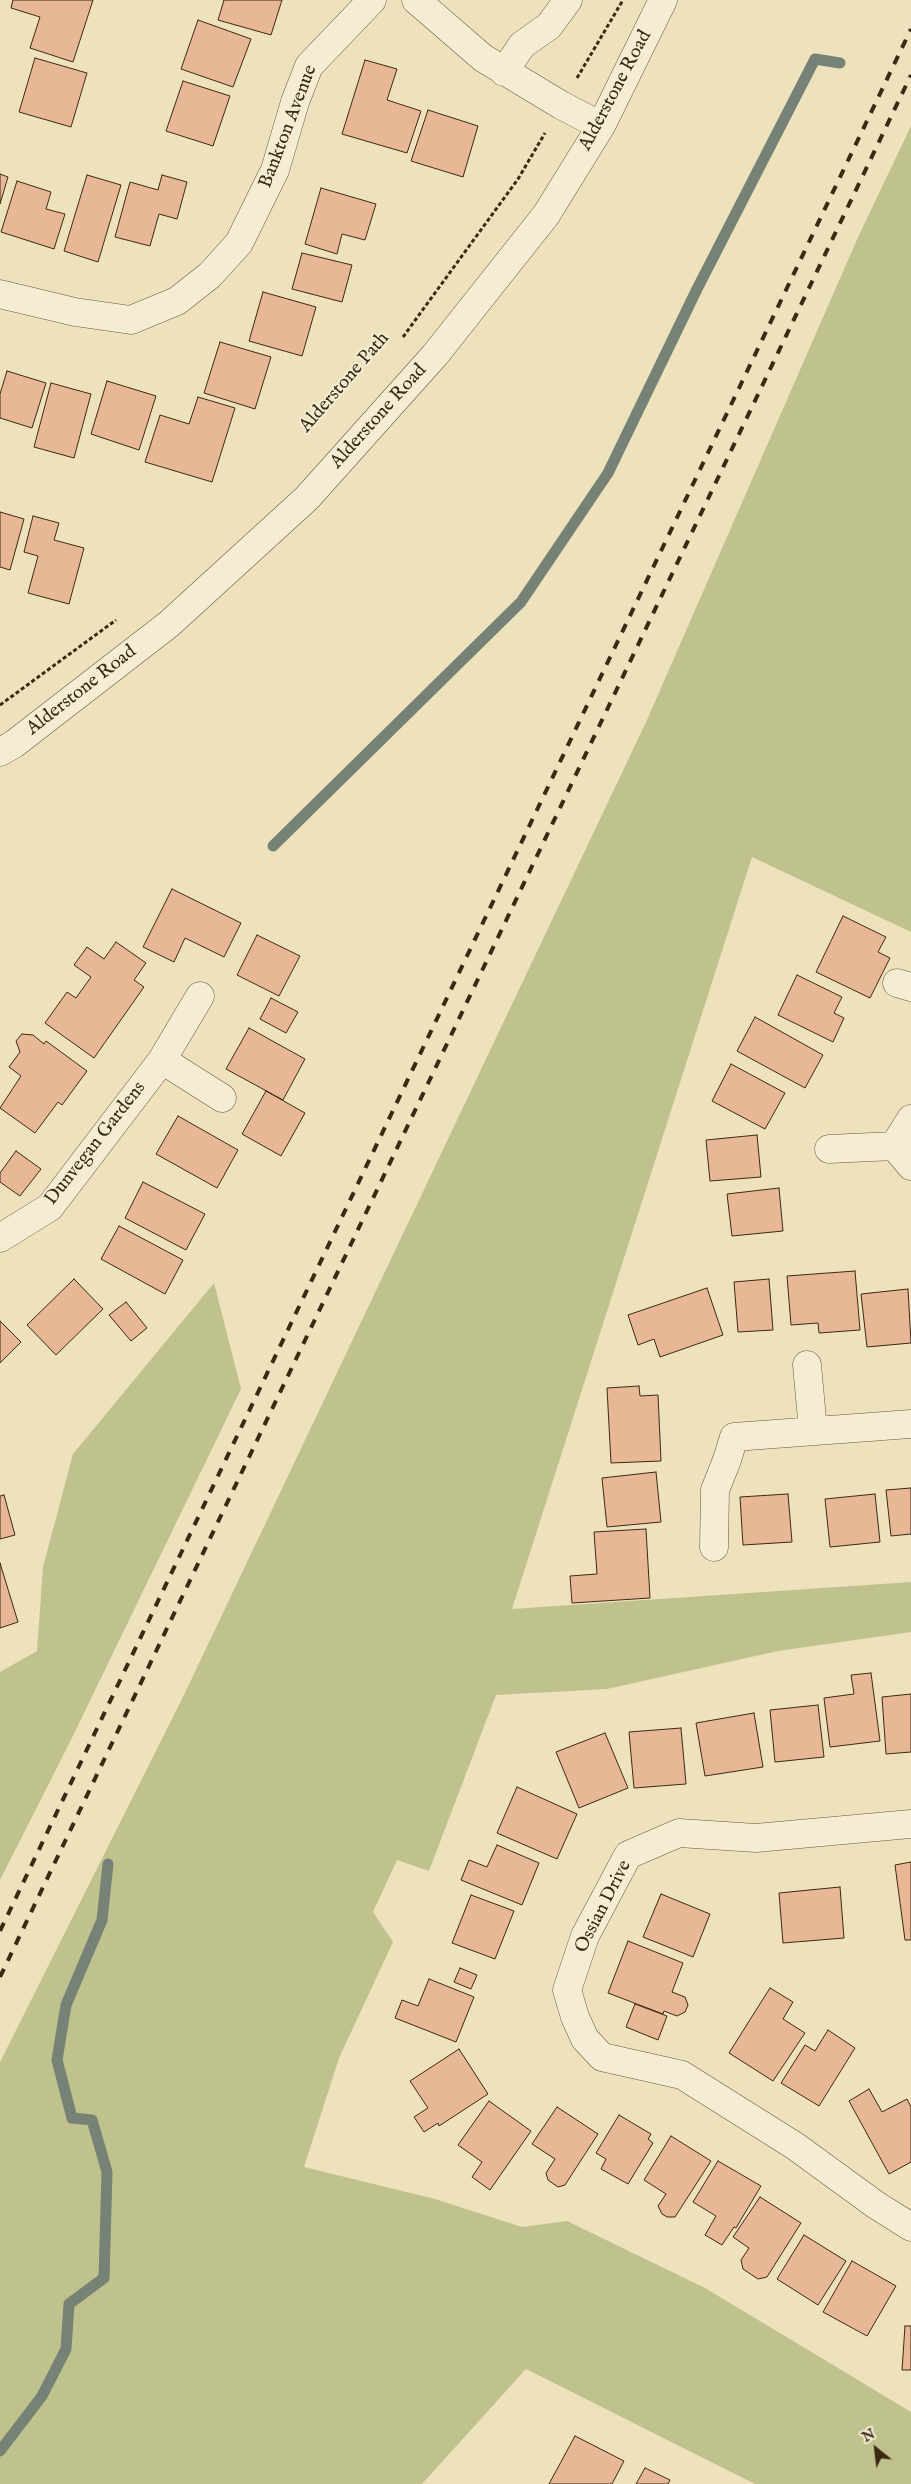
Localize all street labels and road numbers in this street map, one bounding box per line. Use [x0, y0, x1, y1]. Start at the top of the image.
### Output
street label: Alderstone Road [575, 27, 657, 155]
street label: Bankton Avenue [255, 62, 323, 192]
street label: Alderstone Path [295, 328, 395, 438]
street label: Alderstone Road [326, 360, 432, 474]
street label: Alderstone Road [23, 641, 141, 741]
street label: Dunvegan Gardens [41, 1078, 151, 1210]
street label: Ossian Drive [571, 1857, 637, 1957]

